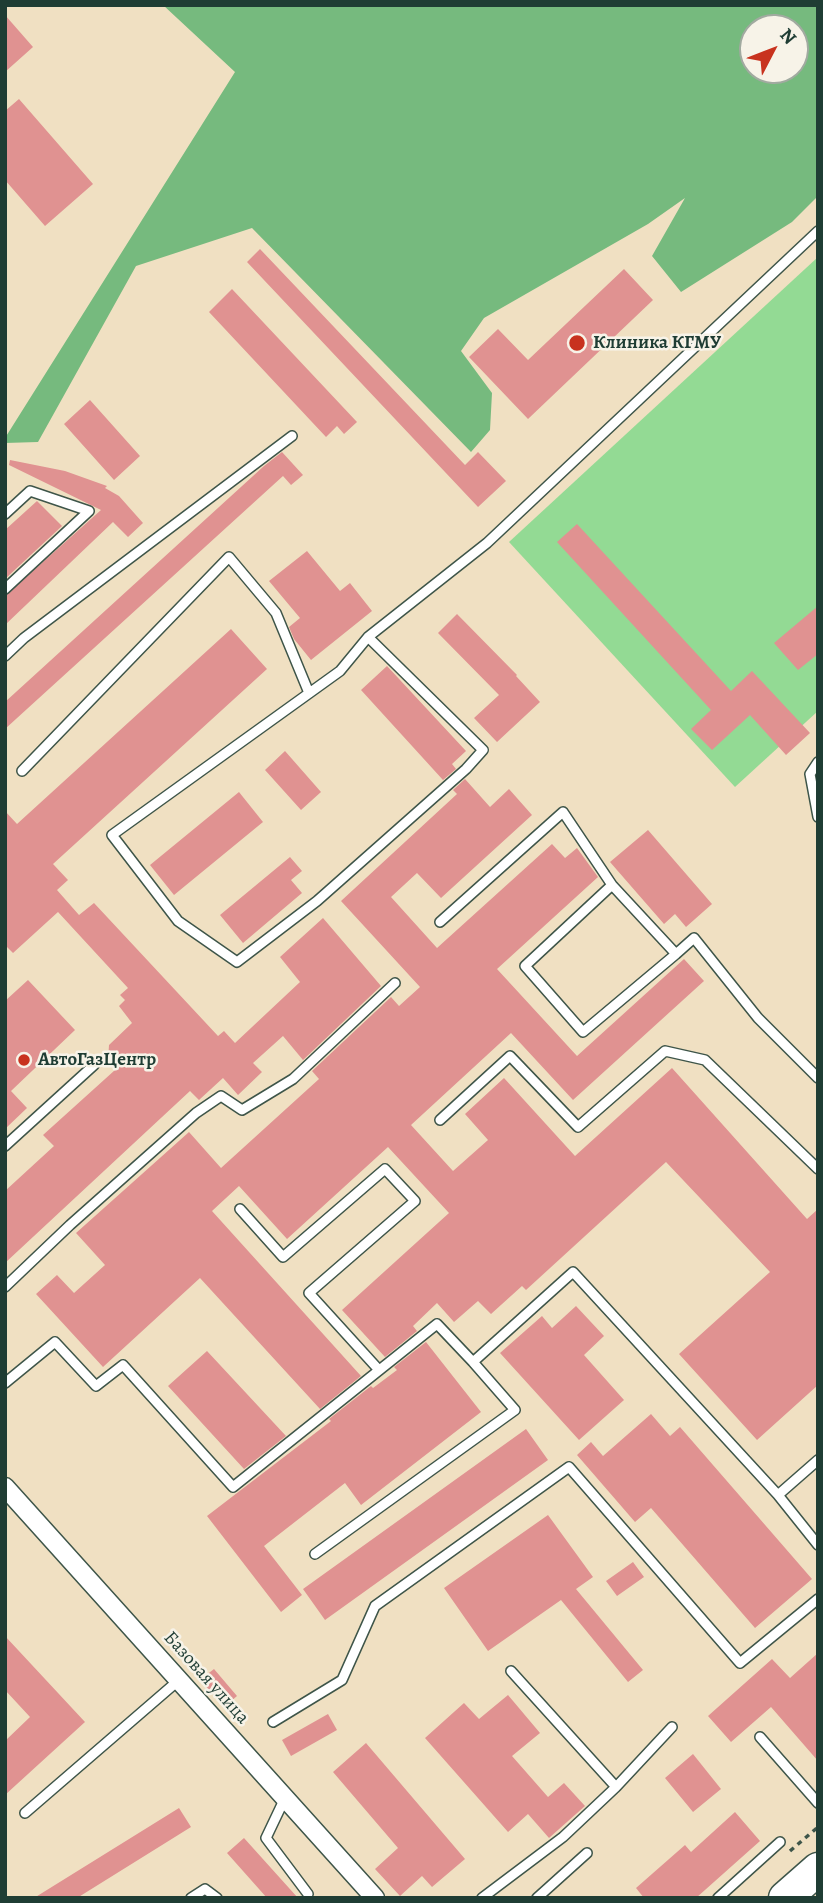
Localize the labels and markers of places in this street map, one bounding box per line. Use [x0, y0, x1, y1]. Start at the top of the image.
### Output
place label: Клиника КГМУ [593, 332, 721, 354]
marker: Клиника КГМУ [567, 333, 587, 353]
place label: АвтоГазЦентр [38, 1049, 156, 1071]
marker: АвтоГазЦентр [16, 1052, 32, 1068]

